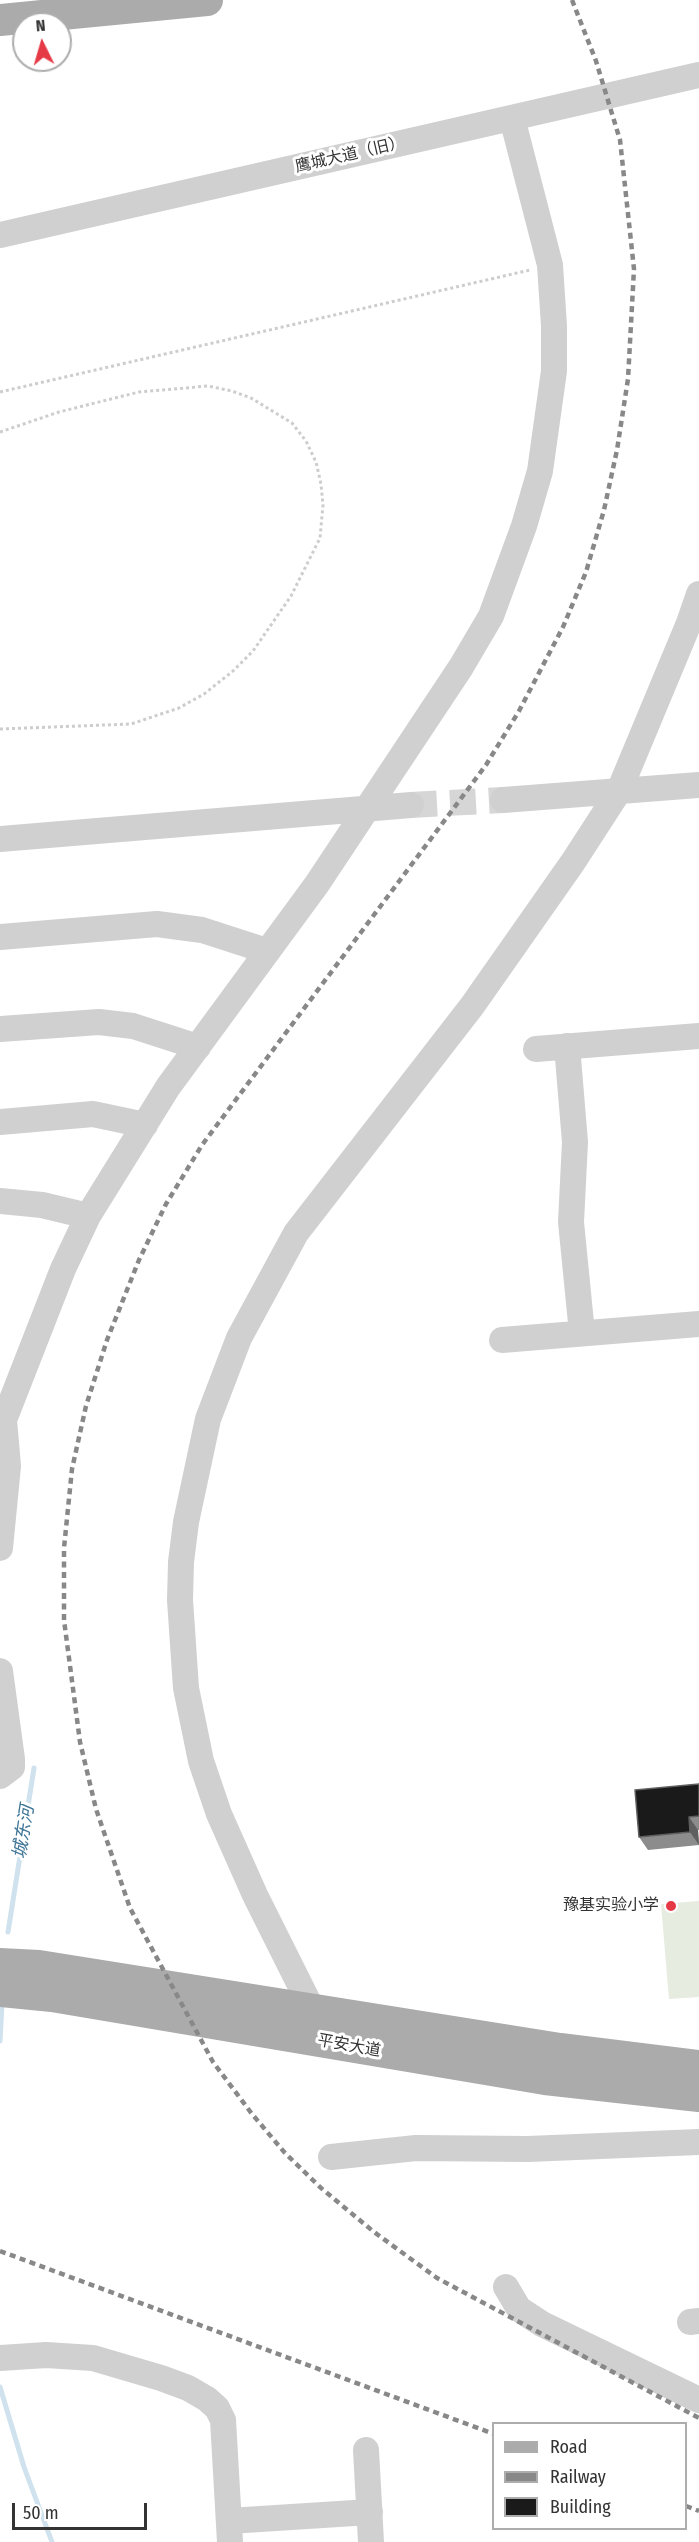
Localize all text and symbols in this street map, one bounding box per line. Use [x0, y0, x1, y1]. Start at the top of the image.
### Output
north arrow [12, 12, 72, 72]
text: N [35, 16, 46, 35]
street label: 鹰城大道（旧） [293, 133, 407, 177]
water label: 城东河 [9, 1804, 39, 1860]
place label: 豫基实验小学 [563, 1896, 659, 1916]
marker: 豫基实验小学 [664, 1899, 678, 1913]
street label: 平安大道 [316, 2031, 382, 2061]
legend [492, 2422, 687, 2530]
text: Road [550, 2436, 587, 2458]
text: Railway [550, 2466, 606, 2488]
scale bar [15, 2491, 150, 2529]
text: Building [550, 2496, 611, 2518]
text: 50 m [23, 2502, 59, 2524]

